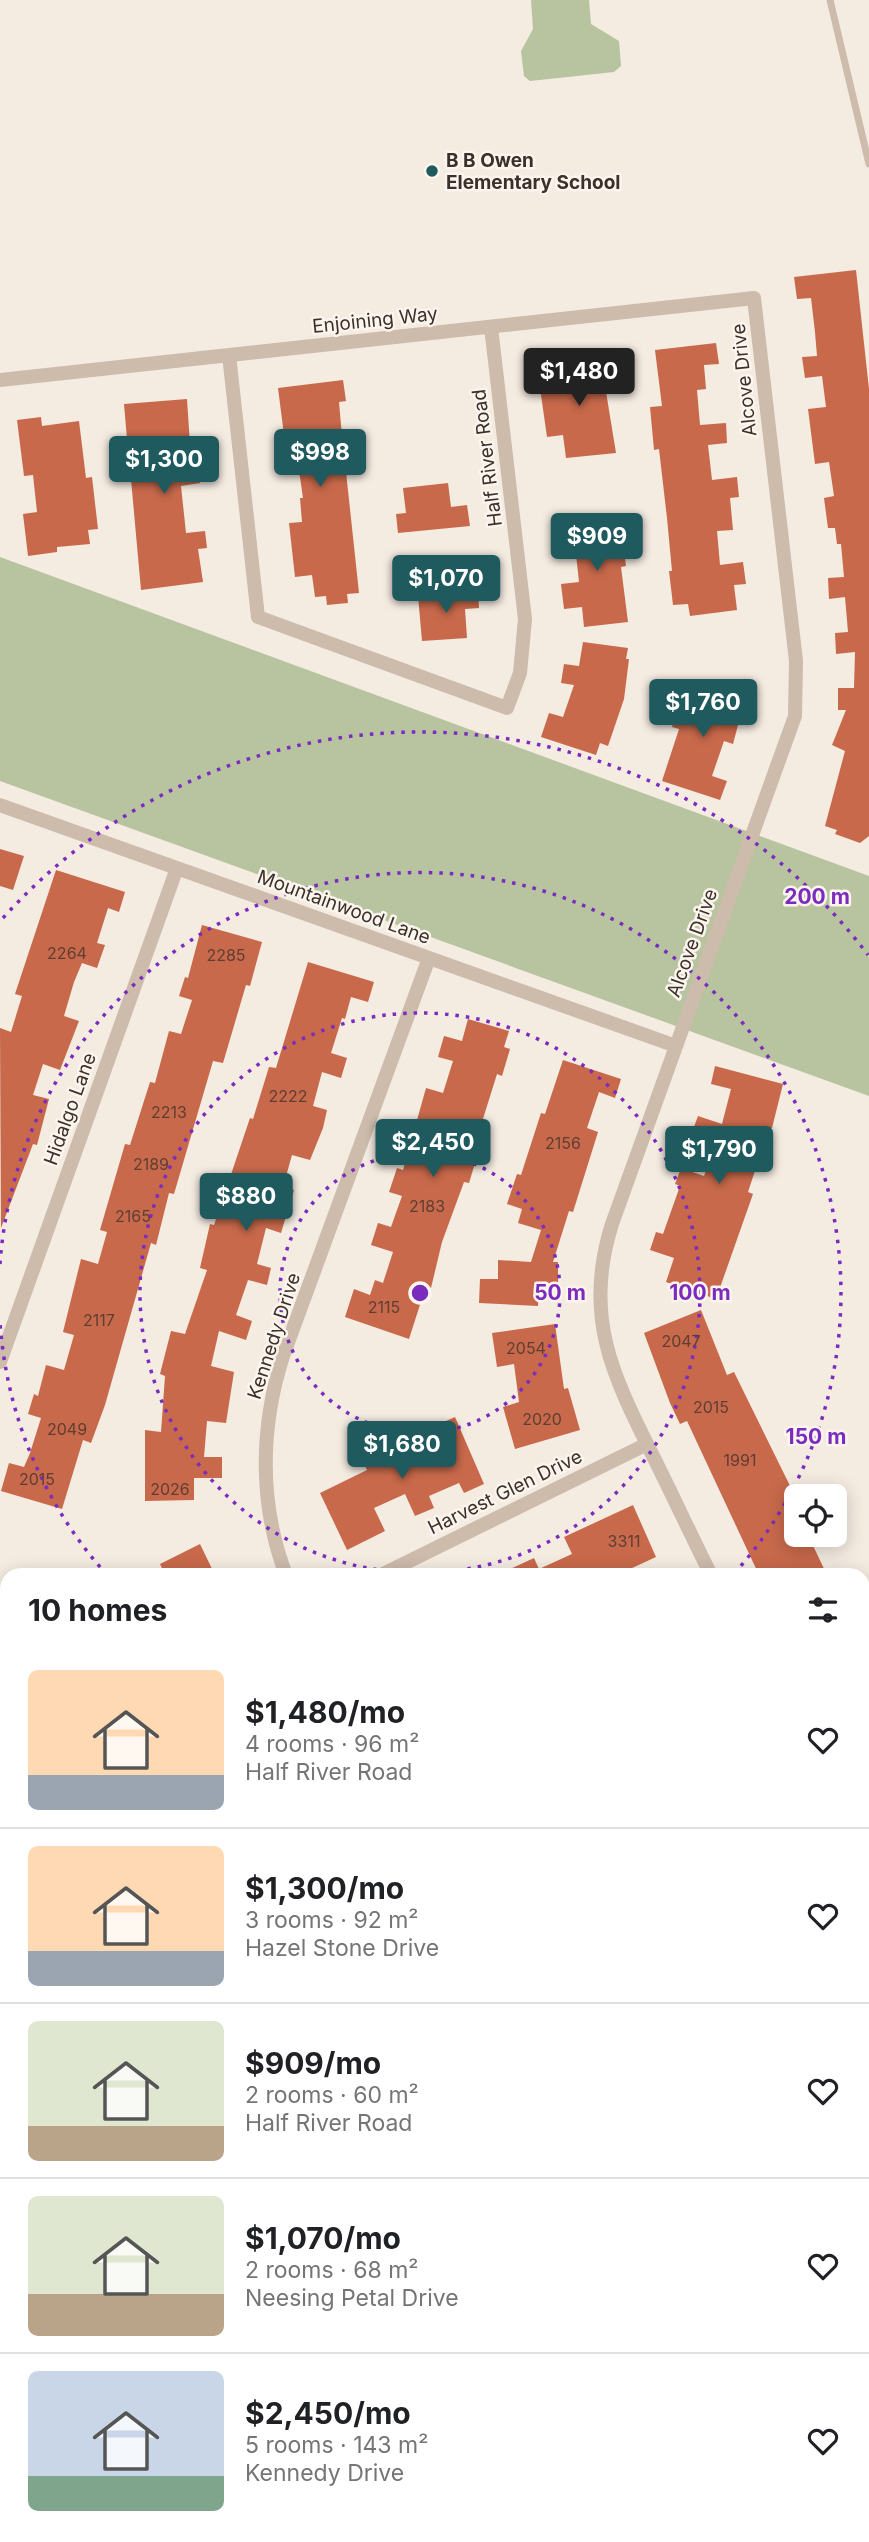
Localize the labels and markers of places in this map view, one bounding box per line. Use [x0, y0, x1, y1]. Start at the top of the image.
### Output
place label: B B Owen Elementary School [446, 149, 620, 194]
marker: B B Owen Elementary School [424, 163, 440, 179]
pin: $1,480 [522, 348, 636, 408]
pin: $998 [279, 430, 361, 489]
pin: $1,300 [107, 436, 221, 496]
pin: $909 [556, 514, 638, 573]
pin: $1,070 [389, 556, 503, 615]
pin: $1,760 [646, 680, 760, 739]
pin: $2,450 [376, 1120, 490, 1179]
pin: $1,790 [662, 1126, 776, 1186]
pin: $880 [205, 1174, 287, 1233]
centre of rings [408, 1281, 432, 1305]
pin: $1,680 [345, 1422, 459, 1481]

